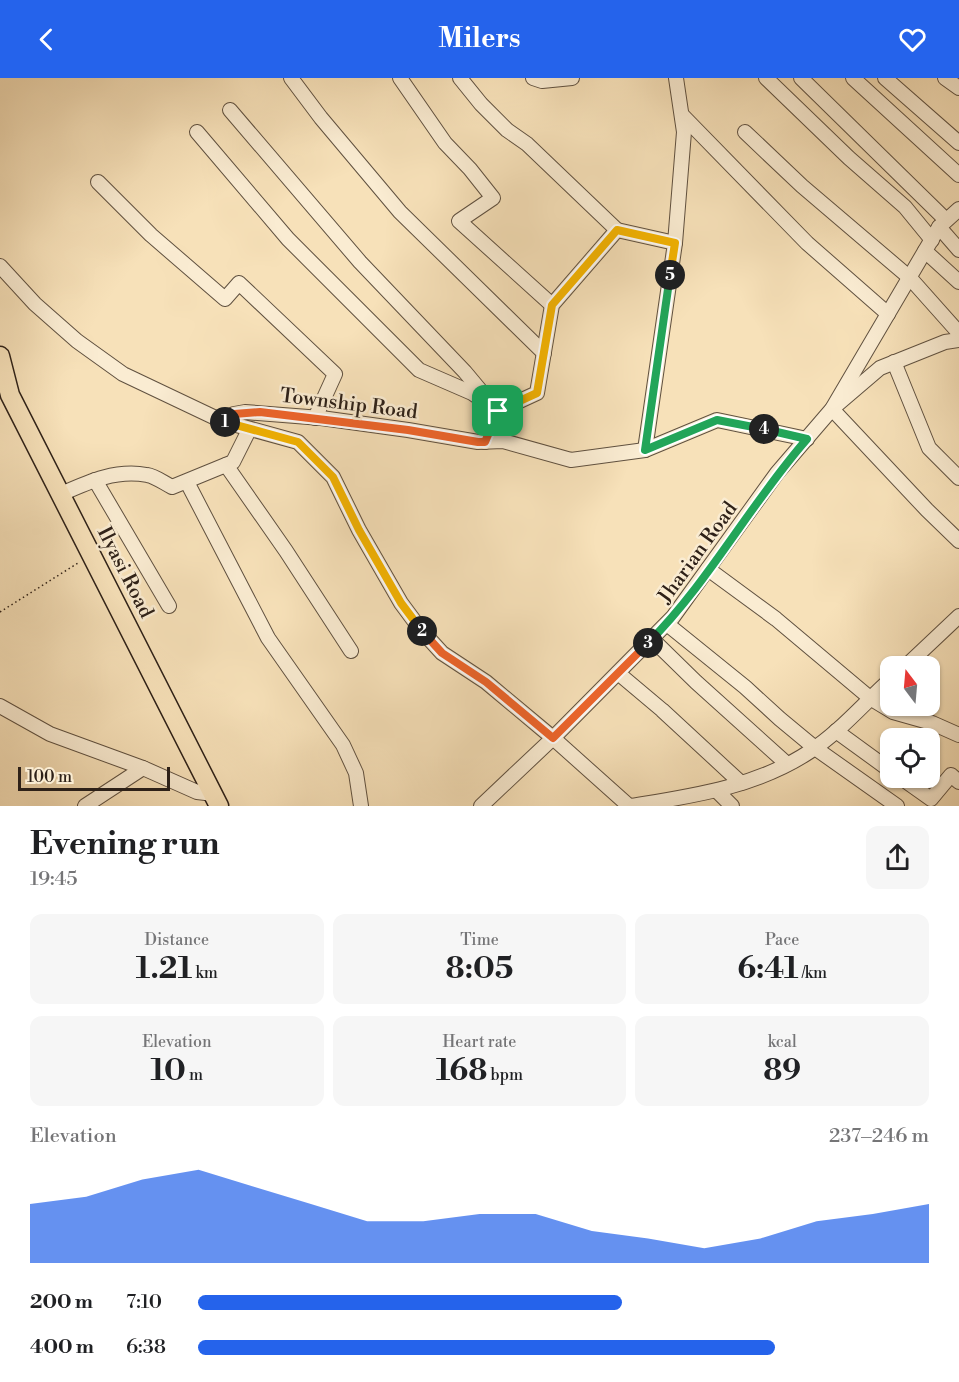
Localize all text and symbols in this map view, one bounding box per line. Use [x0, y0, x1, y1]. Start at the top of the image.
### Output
text: Milers [438, 22, 521, 56]
icon: back [30, 23, 63, 56]
icon: heart [896, 23, 929, 56]
pin: 5 [655, 260, 685, 290]
text: 5 [665, 265, 675, 285]
street label: Township Road [279, 384, 420, 425]
pin [472, 385, 523, 436]
icon: arrive [481, 394, 514, 427]
pin: 1 [210, 407, 240, 437]
text: 1 [221, 412, 229, 432]
pin: 4 [749, 414, 779, 444]
text: 4 [759, 419, 769, 439]
street label: Jharian Road [652, 497, 744, 609]
street label: Ilyasi Road [91, 523, 159, 623]
pin: 2 [407, 616, 437, 646]
text: 2 [417, 621, 427, 641]
pin: 3 [633, 628, 663, 658]
text: 3 [643, 633, 653, 653]
north arrow [880, 656, 940, 716]
map controls [880, 656, 940, 788]
button: locate [880, 728, 940, 788]
scale bar [18, 764, 170, 792]
text: 100 m [27, 767, 72, 787]
text: Evening run [30, 824, 219, 865]
button: share [866, 826, 929, 889]
text: 19:45 [30, 867, 77, 892]
text: Distance [145, 930, 209, 950]
text: Time [460, 930, 499, 950]
text: Pace [765, 930, 799, 950]
text: 1.21 [136, 950, 192, 988]
text: 8:05 [446, 950, 513, 988]
text: 6:41 [737, 950, 798, 988]
text: km [192, 963, 218, 983]
text: /km [798, 963, 827, 983]
text: Elevation [142, 1032, 211, 1052]
text: Heart rate [443, 1032, 516, 1052]
text: kcal [768, 1032, 797, 1052]
text: 10 [151, 1052, 186, 1090]
text: 168 [436, 1052, 487, 1090]
text: 89 [763, 1052, 801, 1090]
text: m [186, 1065, 203, 1085]
text: bpm [487, 1065, 523, 1085]
text: Elevation [30, 1124, 117, 1149]
text: 237–246 m [829, 1124, 929, 1149]
text: 200 m [30, 1290, 93, 1315]
text: 7:10 [126, 1290, 162, 1315]
text: 400 m [30, 1335, 94, 1360]
text: 6:38 [126, 1335, 166, 1360]

